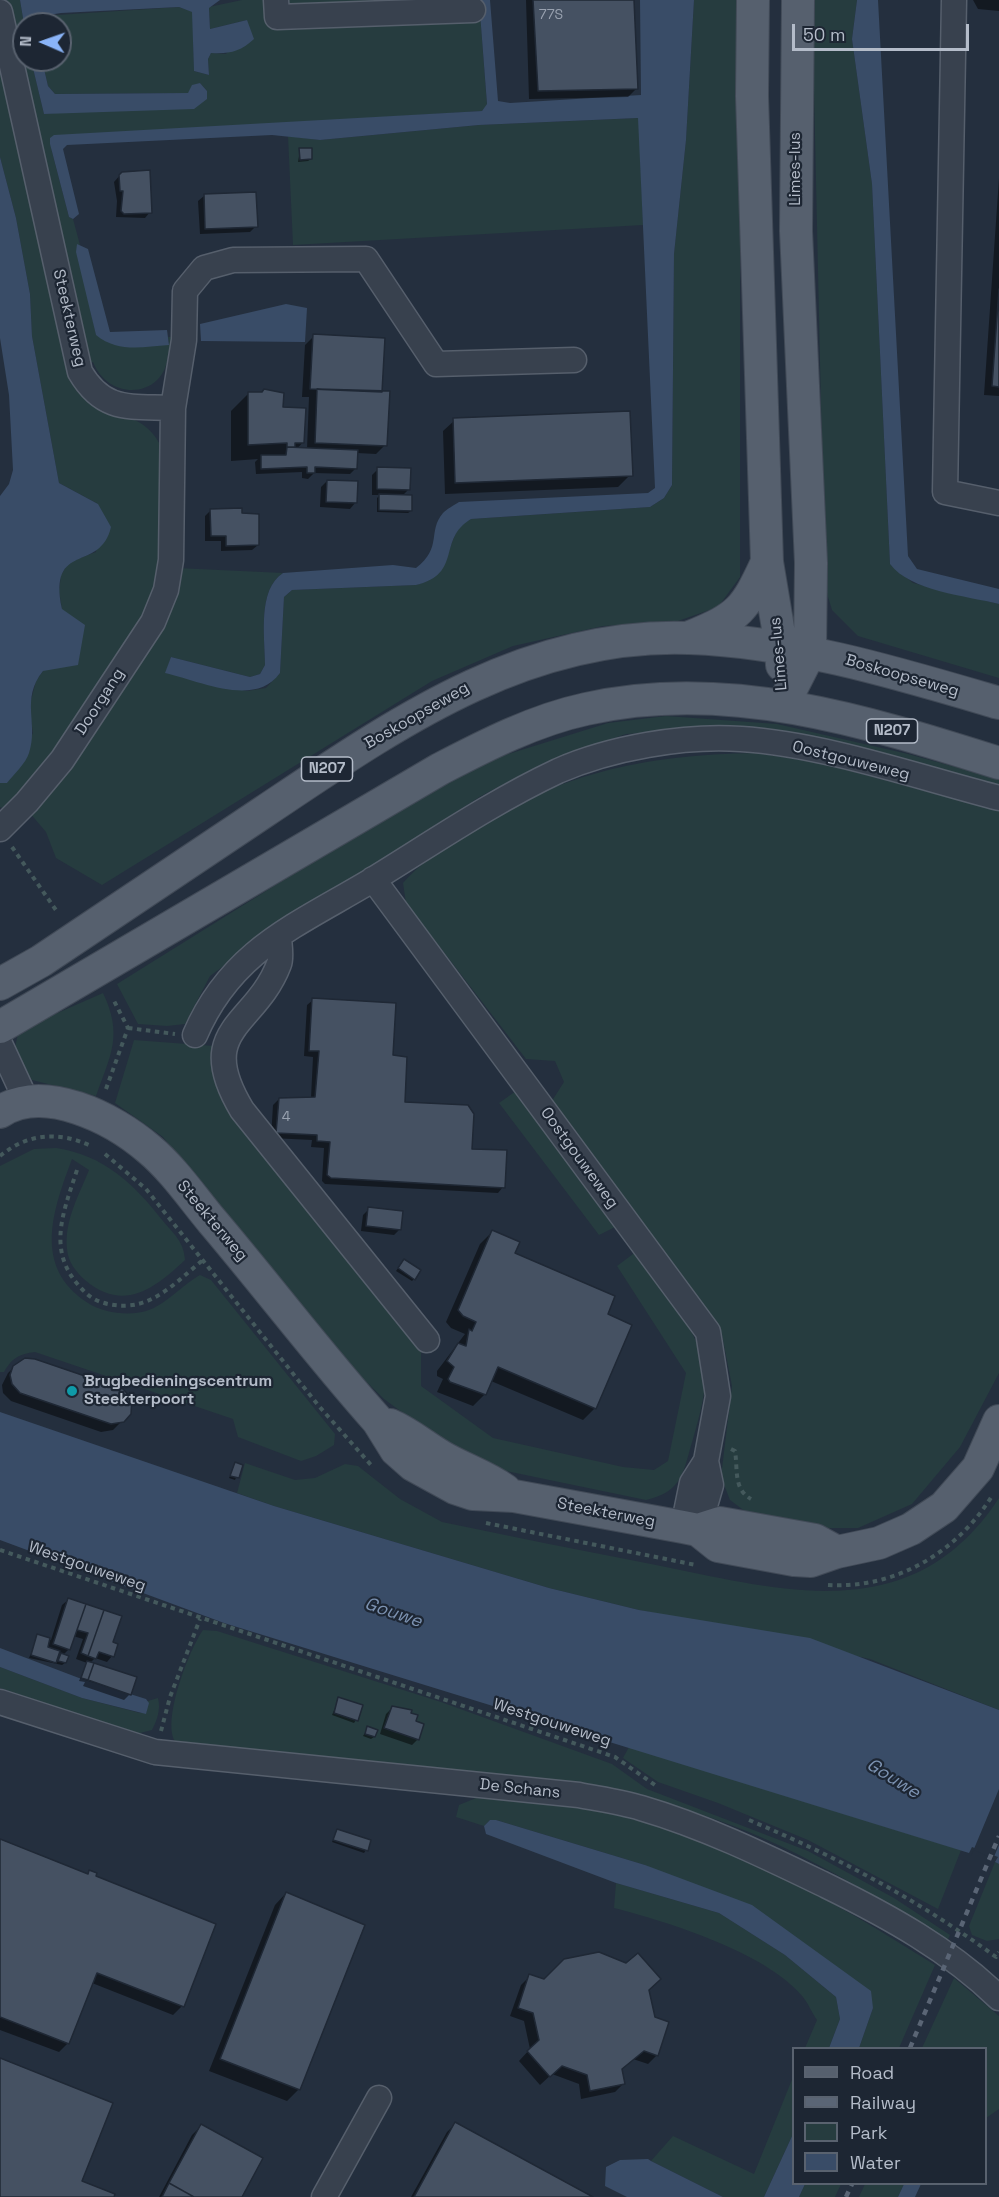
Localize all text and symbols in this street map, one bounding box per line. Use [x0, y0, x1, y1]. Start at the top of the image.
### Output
house number: 77S [539, 7, 563, 23]
north arrow [12, 12, 72, 72]
scale bar [795, 12, 972, 50]
text: 50 m [803, 23, 845, 46]
text: N [15, 36, 36, 47]
street label: Limes-lus [786, 132, 806, 206]
street label: Steekterweg [48, 267, 90, 369]
street label: Limes-lus [766, 616, 792, 692]
street label: Boskoopseweg [843, 651, 961, 701]
street label: Doorgang [71, 665, 129, 739]
street label: Boskoopseweg [361, 678, 473, 754]
road number: N207 [866, 719, 918, 743]
street label: Oostgouweweg [790, 737, 912, 785]
road number: N207 [302, 757, 352, 781]
street label: Oostgouweweg [536, 1104, 622, 1212]
house number: 4 [282, 1109, 290, 1125]
street label: Steekterweg [173, 1177, 251, 1265]
place label: Brugbedieningscentrum Steekterpoort [84, 1372, 272, 1410]
marker: Brugbedieningscentrum Steekterpoort [65, 1384, 79, 1398]
street label: Steekterweg [555, 1494, 657, 1532]
street label: Westgouweweg [26, 1538, 148, 1596]
water label: Gouwe [362, 1593, 424, 1633]
street label: Westgouweweg [491, 1695, 613, 1751]
water label: Gouwe [862, 1754, 924, 1804]
street label: De Schans [479, 1775, 561, 1803]
legend [792, 2047, 987, 2185]
text: Road [850, 2061, 894, 2084]
text: Railway [850, 2091, 916, 2114]
text: Park [850, 2121, 887, 2144]
text: Water [850, 2151, 901, 2174]

